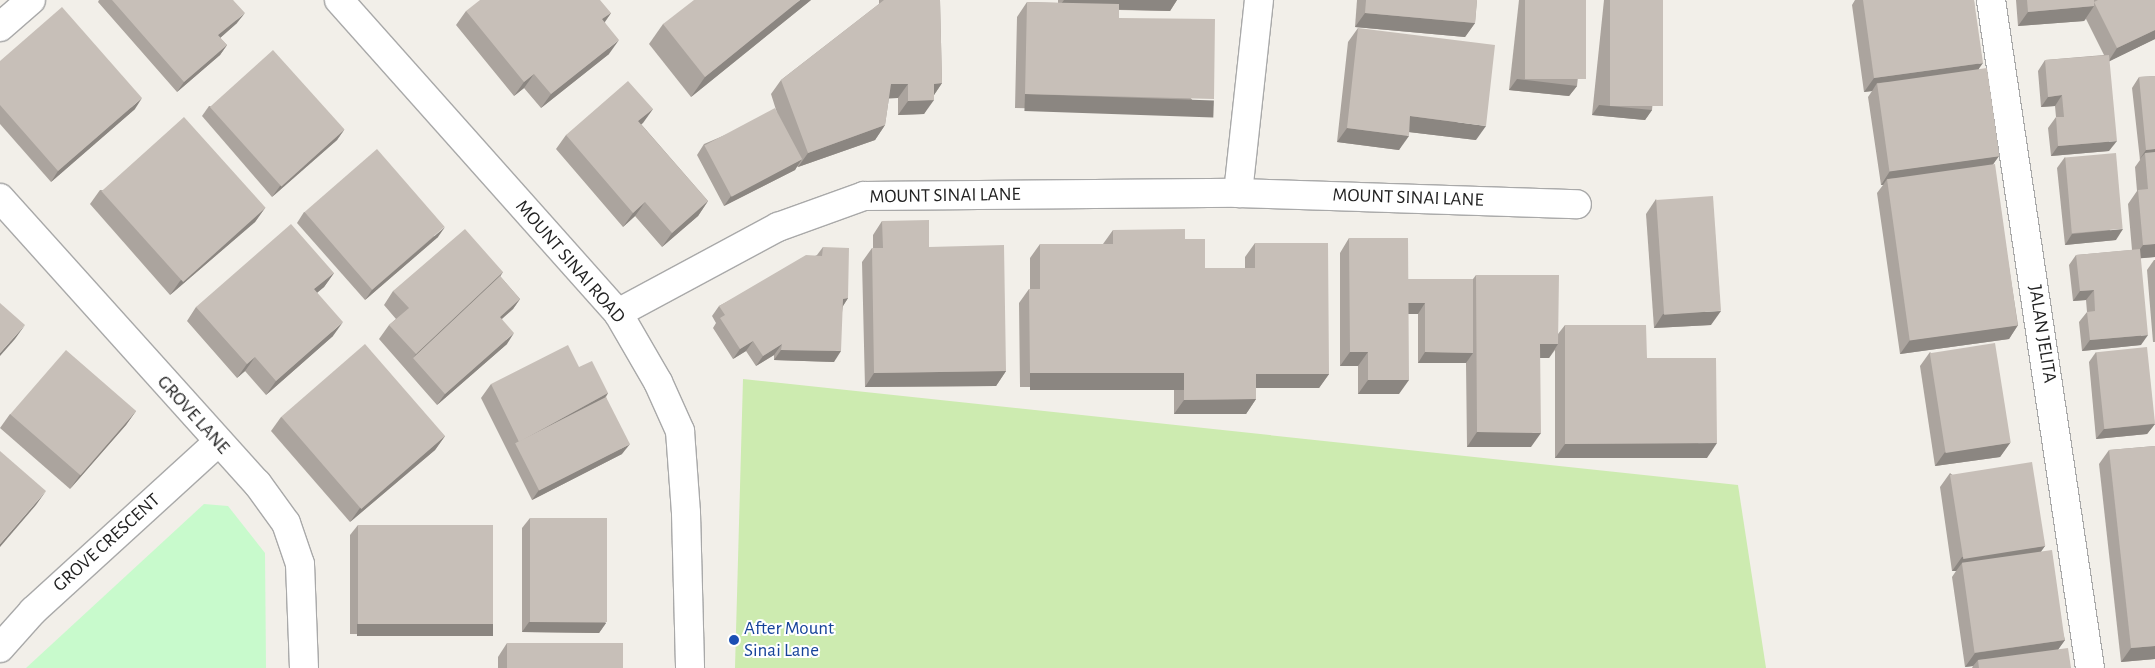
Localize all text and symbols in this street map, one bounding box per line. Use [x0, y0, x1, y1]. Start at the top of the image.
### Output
street label: MOUNT SINAI LANE [869, 183, 1021, 209]
street label: MOUNT SINAI LANE [1332, 184, 1484, 212]
street label: MOUNT SINAI ROAD [510, 196, 630, 328]
street label: JALAN JELITA [2023, 283, 2061, 385]
street label: GROVE LANE [152, 371, 234, 459]
street label: GROVE CRESCENT [49, 489, 165, 597]
place label: After Mount Sinai Lane [744, 618, 834, 662]
marker: After Mount Sinai Lane [728, 634, 740, 646]

